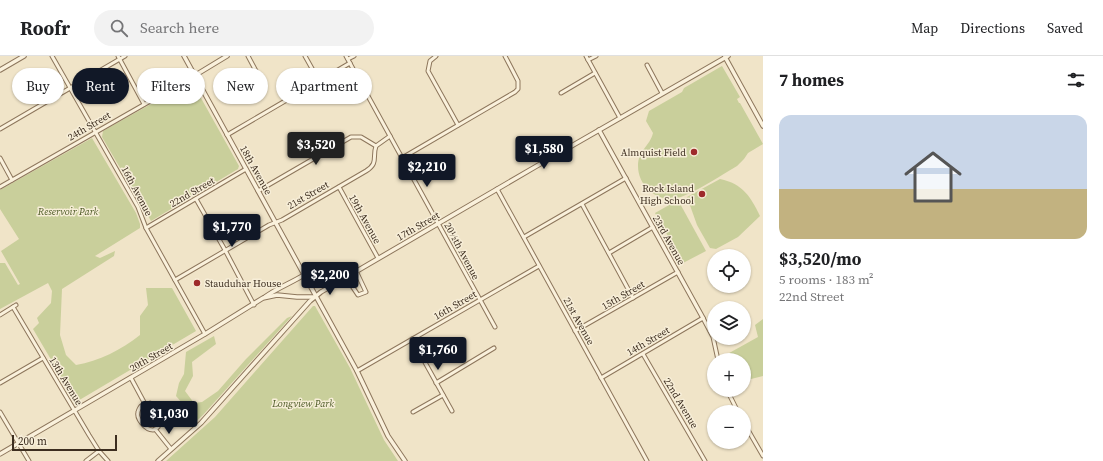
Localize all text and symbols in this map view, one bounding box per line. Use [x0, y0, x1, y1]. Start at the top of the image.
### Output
search box [94, 10, 374, 46]
text: Roofr [20, 15, 70, 41]
icon: search [108, 17, 130, 39]
text: Search here [140, 17, 219, 38]
text: Map [911, 18, 938, 38]
text: Directions [960, 18, 1025, 38]
text: Saved [1047, 18, 1083, 38]
chip: Buy [12, 68, 64, 104]
chip: Rent [72, 68, 129, 104]
chip: Filters [137, 68, 205, 104]
chip: New [213, 68, 268, 104]
chip: Apartment [276, 68, 372, 104]
text: 7 homes [779, 68, 844, 92]
icon: filters [1065, 69, 1087, 91]
street label: 24th Street [65, 108, 113, 143]
pin: $3,520 [283, 132, 349, 166]
text: $3,520 [296, 136, 336, 153]
pin: $1,580 [511, 136, 577, 170]
text: $1,580 [524, 140, 564, 157]
icon: home [897, 141, 969, 213]
street label: 18th Avenue [237, 143, 275, 197]
place label: Almquist Field [621, 146, 686, 159]
marker: Almquist Field [689, 147, 699, 157]
pin: $2,210 [394, 154, 460, 188]
text: $2,210 [407, 158, 447, 175]
street label: 16th Avenue [118, 164, 156, 218]
street label: 22nd Street [167, 174, 218, 210]
street label: 21st Street [285, 178, 332, 212]
place label: Rock Island High School [640, 182, 694, 207]
marker: Rock Island High School [697, 189, 707, 199]
street label: 19th Avenue [346, 192, 384, 246]
park label: Reservoir Park [37, 205, 98, 218]
street label: 17th Street [394, 208, 442, 243]
street label: 23rd Avenue [650, 213, 688, 267]
pin: $1,770 [199, 214, 265, 248]
text: $1,770 [212, 218, 252, 235]
street label: 20½th Avenue [441, 220, 483, 282]
text: $3,520/mo [779, 247, 861, 271]
map controls [707, 249, 751, 449]
button: locate [707, 249, 751, 293]
pin: $2,200 [297, 262, 363, 296]
text: $2,200 [310, 266, 350, 283]
text: 5 rooms · 183 m² [779, 271, 874, 288]
place label: Stauduhar House [205, 277, 281, 290]
street label: 15th Street [599, 277, 647, 312]
marker: Stauduhar House [192, 278, 202, 288]
street label: 16th Street [431, 287, 479, 322]
text: 22nd Street [779, 288, 844, 305]
street label: 21st Avenue [561, 295, 597, 347]
button: layers [707, 301, 751, 345]
street label: 14th Street [624, 323, 672, 358]
pin: $1,760 [405, 337, 471, 371]
street label: 20th Street [127, 339, 175, 374]
text: $1,760 [418, 341, 458, 358]
button: + [707, 353, 751, 397]
street label: 13th Avenue [46, 354, 86, 408]
street label: 22nd Avenue [661, 375, 701, 431]
park label: Longview Park [271, 397, 334, 410]
pin: $1,030 [136, 401, 202, 435]
text: $1,030 [149, 405, 189, 422]
button: − [707, 405, 751, 449]
scale bar [12, 433, 117, 452]
text: 200 m [18, 434, 47, 449]

